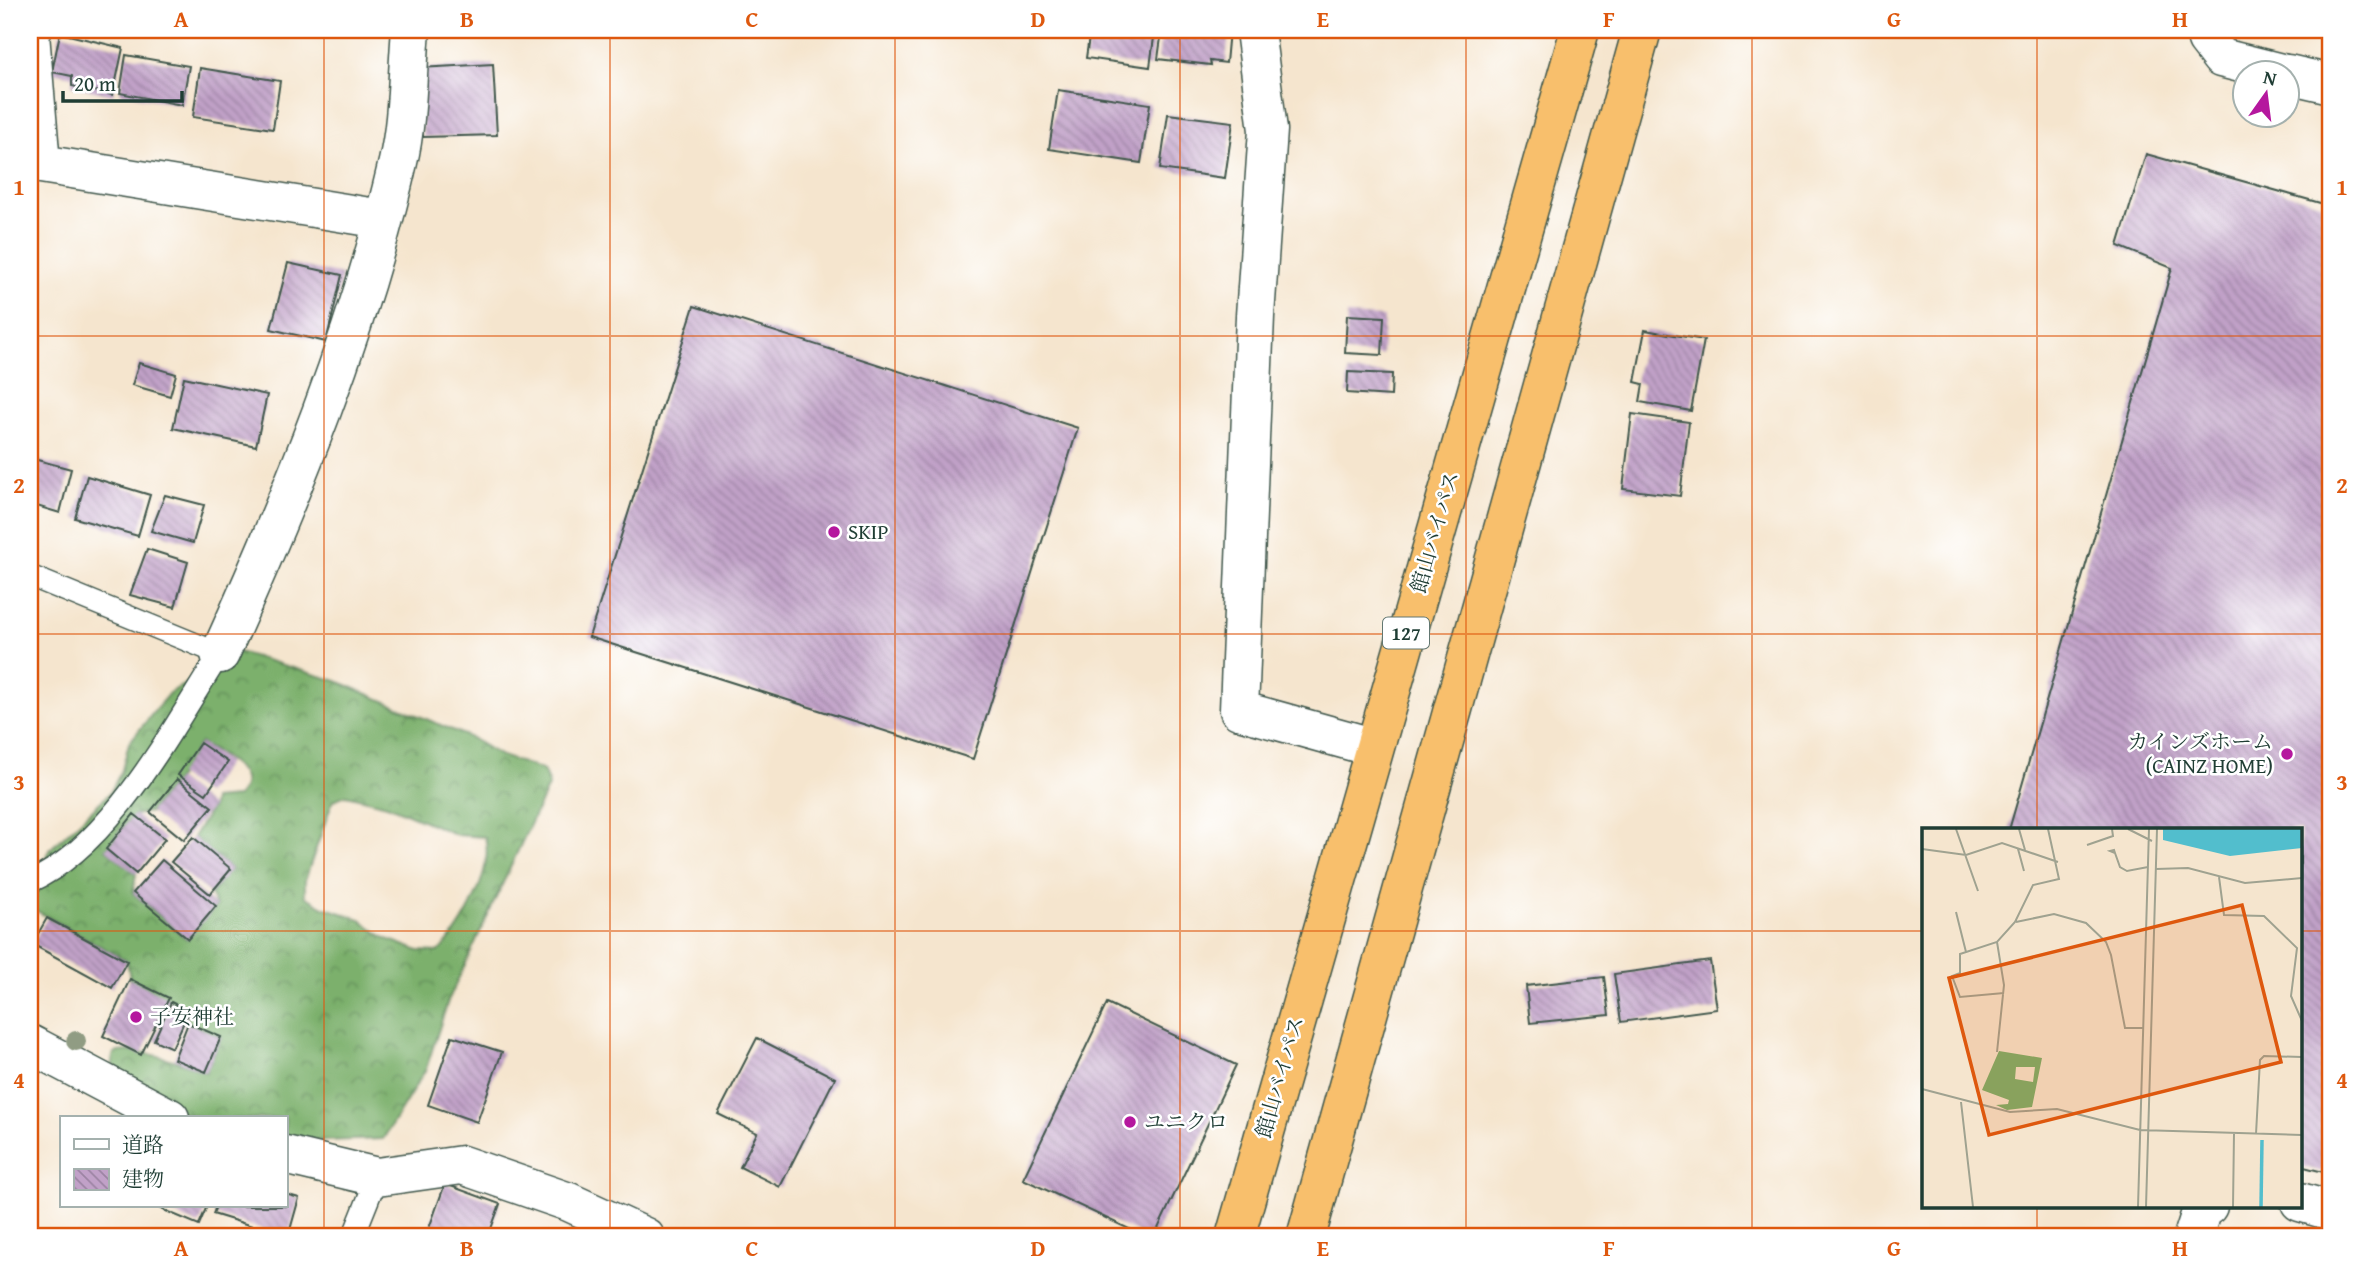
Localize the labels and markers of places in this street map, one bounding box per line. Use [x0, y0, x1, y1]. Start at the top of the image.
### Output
place label: SKIP [848, 516, 888, 547]
marker: SKIP [826, 524, 842, 540]
place label: カインズホーム (CAINZ HOME) [2127, 726, 2273, 781]
marker: カインズホーム (CAINZ HOME) [2279, 746, 2295, 762]
place label: 子安神社 [150, 1001, 234, 1032]
marker: 子安神社 [128, 1009, 144, 1025]
place label: ユニクロ [1144, 1106, 1228, 1137]
marker: ユニクロ [1122, 1114, 1138, 1130]

